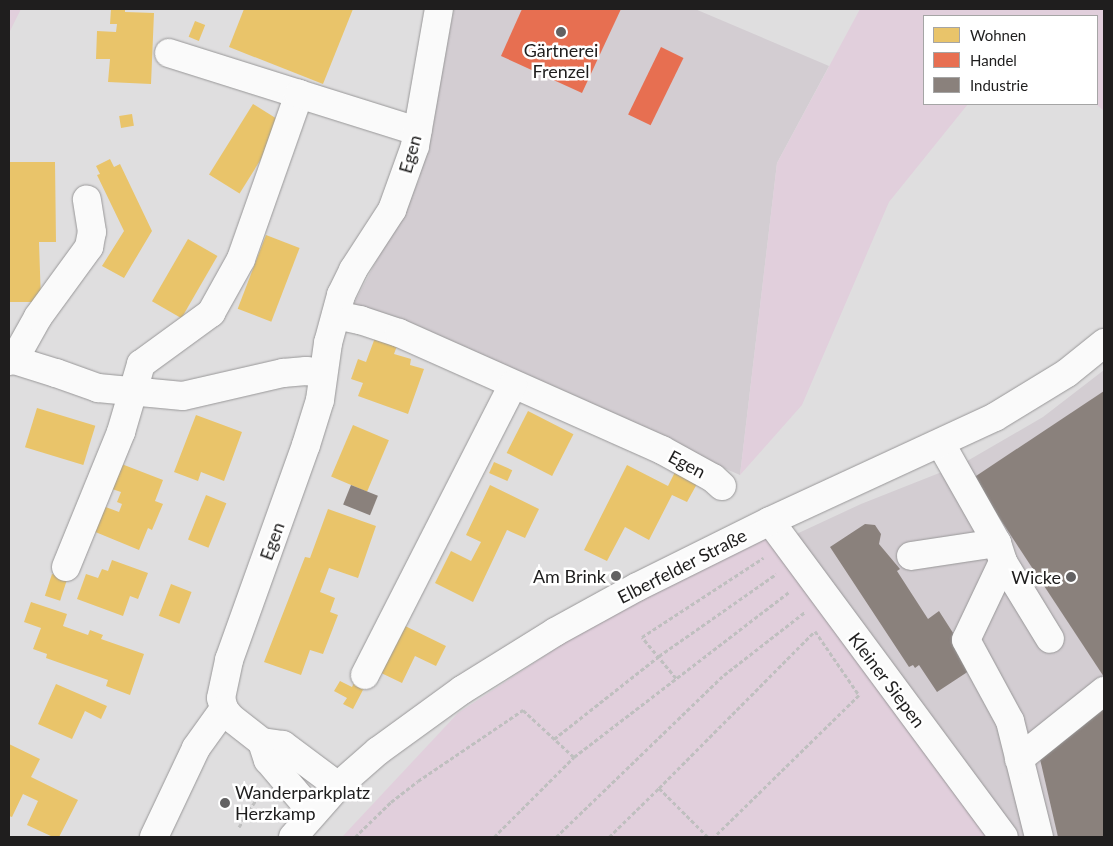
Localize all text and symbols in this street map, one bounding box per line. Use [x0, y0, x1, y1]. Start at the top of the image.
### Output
legend [923, 15, 1098, 105]
marker: Gärtnerei Frenzel [555, 26, 567, 38]
text: Wohnen [970, 26, 1026, 44]
place label: Gärtnerei Frenzel [524, 40, 598, 82]
text: Handel [970, 51, 1017, 69]
text: Industrie [970, 76, 1028, 94]
street label: Egen [394, 132, 426, 176]
street label: Egen [665, 445, 709, 483]
street label: Egen [255, 519, 289, 563]
street label: Elberfelder Straße [614, 524, 750, 608]
place label: Am Brink [533, 565, 606, 587]
place label: Wicke [1011, 566, 1061, 588]
marker: Am Brink [610, 570, 622, 582]
marker: Wicke [1065, 571, 1077, 583]
street label: Kleiner Siepen [844, 628, 930, 732]
place label: Wanderparkplatz Herzkamp [235, 782, 370, 824]
marker: Wanderparkplatz Herzkamp [219, 797, 231, 809]

